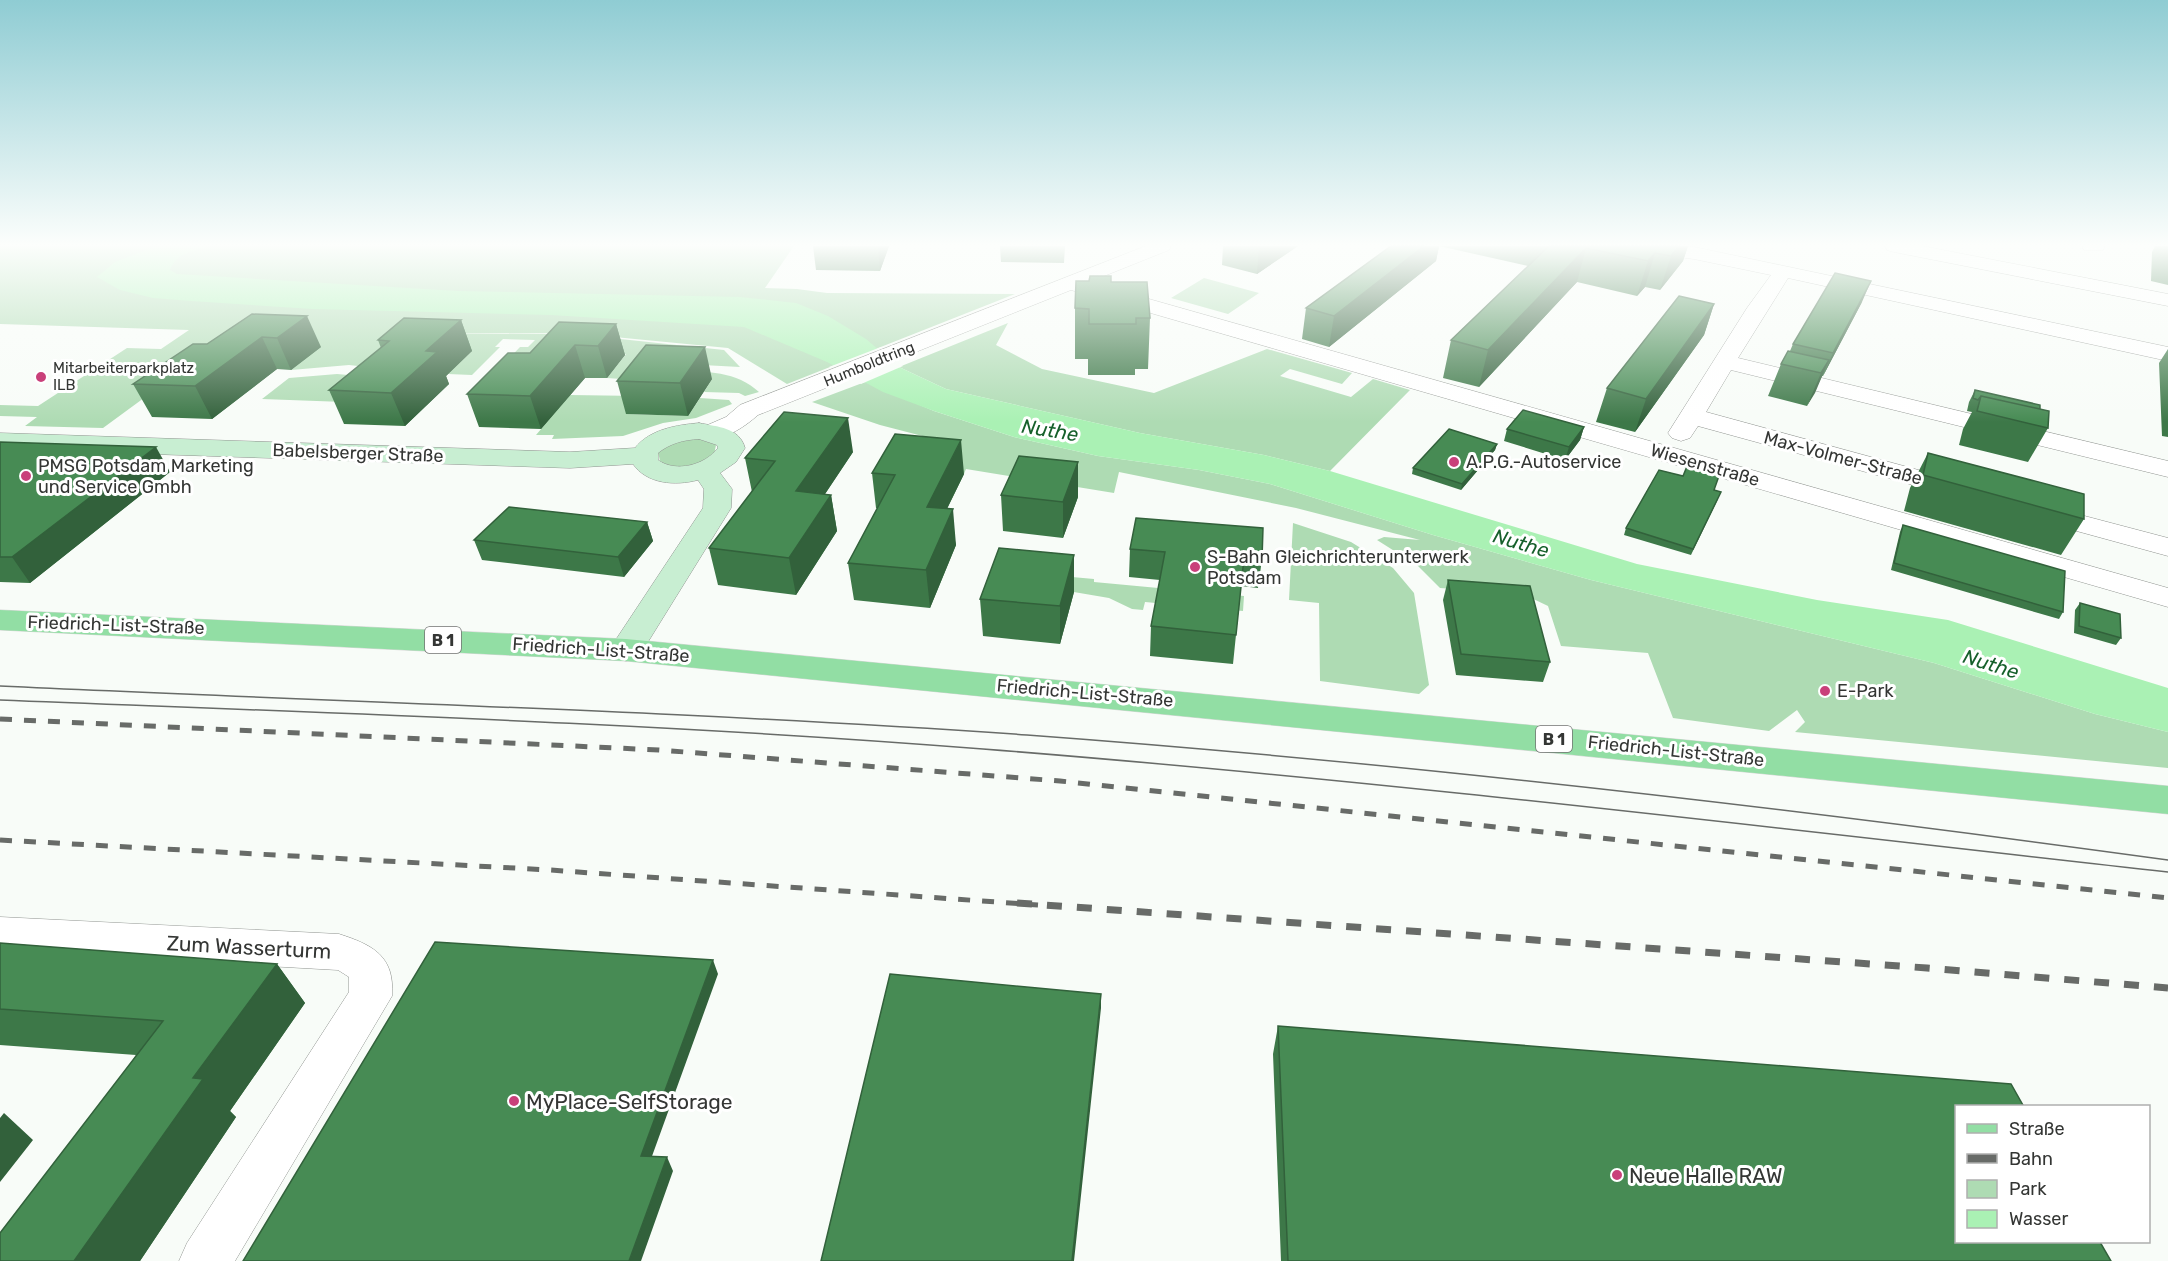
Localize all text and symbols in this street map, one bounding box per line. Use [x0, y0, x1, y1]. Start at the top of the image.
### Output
street label: Humboldtring [821, 338, 917, 390]
place label: Mitarbeiterparkplatz ILB [53, 359, 195, 394]
marker: Mitarbeiterparkplatz ILB [34, 370, 48, 384]
water label: Nuthe [1020, 414, 1080, 446]
street label: Max-Volmer-Straße [1761, 426, 1925, 490]
street label: Babelsberger Straße [272, 439, 444, 467]
street label: Wiesenstraße [1648, 439, 1762, 491]
place label: A.P.G.-Autoservice [1466, 451, 1621, 473]
place label: PMSG Potsdam Marketing und Service Gmbh [38, 455, 254, 498]
marker: A.P.G.-Autoservice [1447, 455, 1461, 469]
marker: PMSG Potsdam Marketing und Service Gmbh [19, 469, 33, 483]
water label: Nuthe [1490, 524, 1552, 562]
place label: S-Bahn Gleichrichterunterwerk Potsdam [1207, 546, 1469, 589]
marker: S-Bahn Gleichrichterunterwerk Potsdam [1188, 560, 1202, 574]
street label: Friedrich-List-Straße [27, 611, 205, 639]
road number: B 1 [425, 627, 461, 653]
street label: Friedrich-List-Straße [512, 633, 690, 667]
water label: Nuthe [1960, 644, 2022, 684]
street label: Friedrich-List-Straße [996, 674, 1174, 712]
place label: E-Park [1837, 680, 1894, 702]
marker: E-Park [1818, 684, 1832, 698]
road number: B 1 [1536, 726, 1572, 752]
street label: Friedrich-List-Straße [1587, 731, 1765, 771]
street label: Zum Wasserturm [166, 930, 332, 964]
place label: MyPlace-SelfStorage [526, 1089, 733, 1114]
marker: MyPlace-SelfStorage [507, 1094, 521, 1108]
legend [1955, 1105, 2150, 1243]
text: Straße [2009, 1118, 2065, 1140]
text: Bahn [2009, 1148, 2053, 1170]
place label: Neue Halle RAW [1629, 1163, 1783, 1188]
marker: Neue Halle RAW [1610, 1168, 1624, 1182]
text: Park [2009, 1178, 2047, 1200]
text: Wasser [2009, 1208, 2068, 1230]

